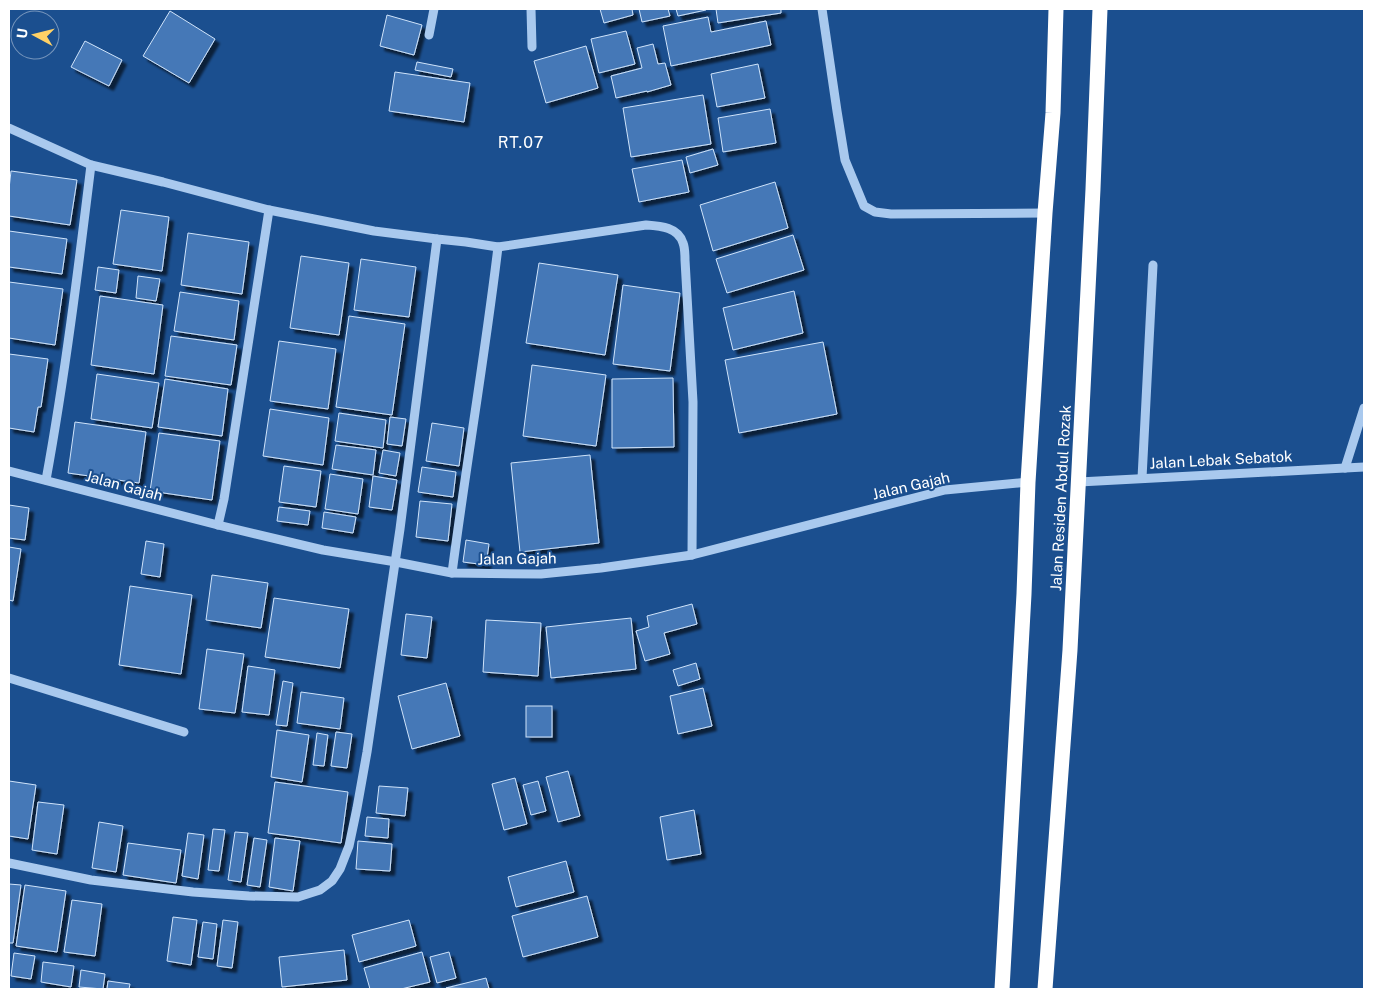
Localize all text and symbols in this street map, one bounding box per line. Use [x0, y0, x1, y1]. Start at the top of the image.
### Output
north arrow [10, 10, 60, 60]
text: U [14, 27, 31, 39]
district label: RT.07 [498, 133, 544, 152]
street label: Jalan Residen Abdul Rozak [1047, 404, 1074, 591]
street label: Jalan Lebak Sebatok [1149, 447, 1293, 472]
street label: Jalan Gajah [84, 467, 165, 504]
street label: Jalan Gajah [870, 468, 951, 503]
street label: Jalan Gajah [477, 549, 557, 568]

